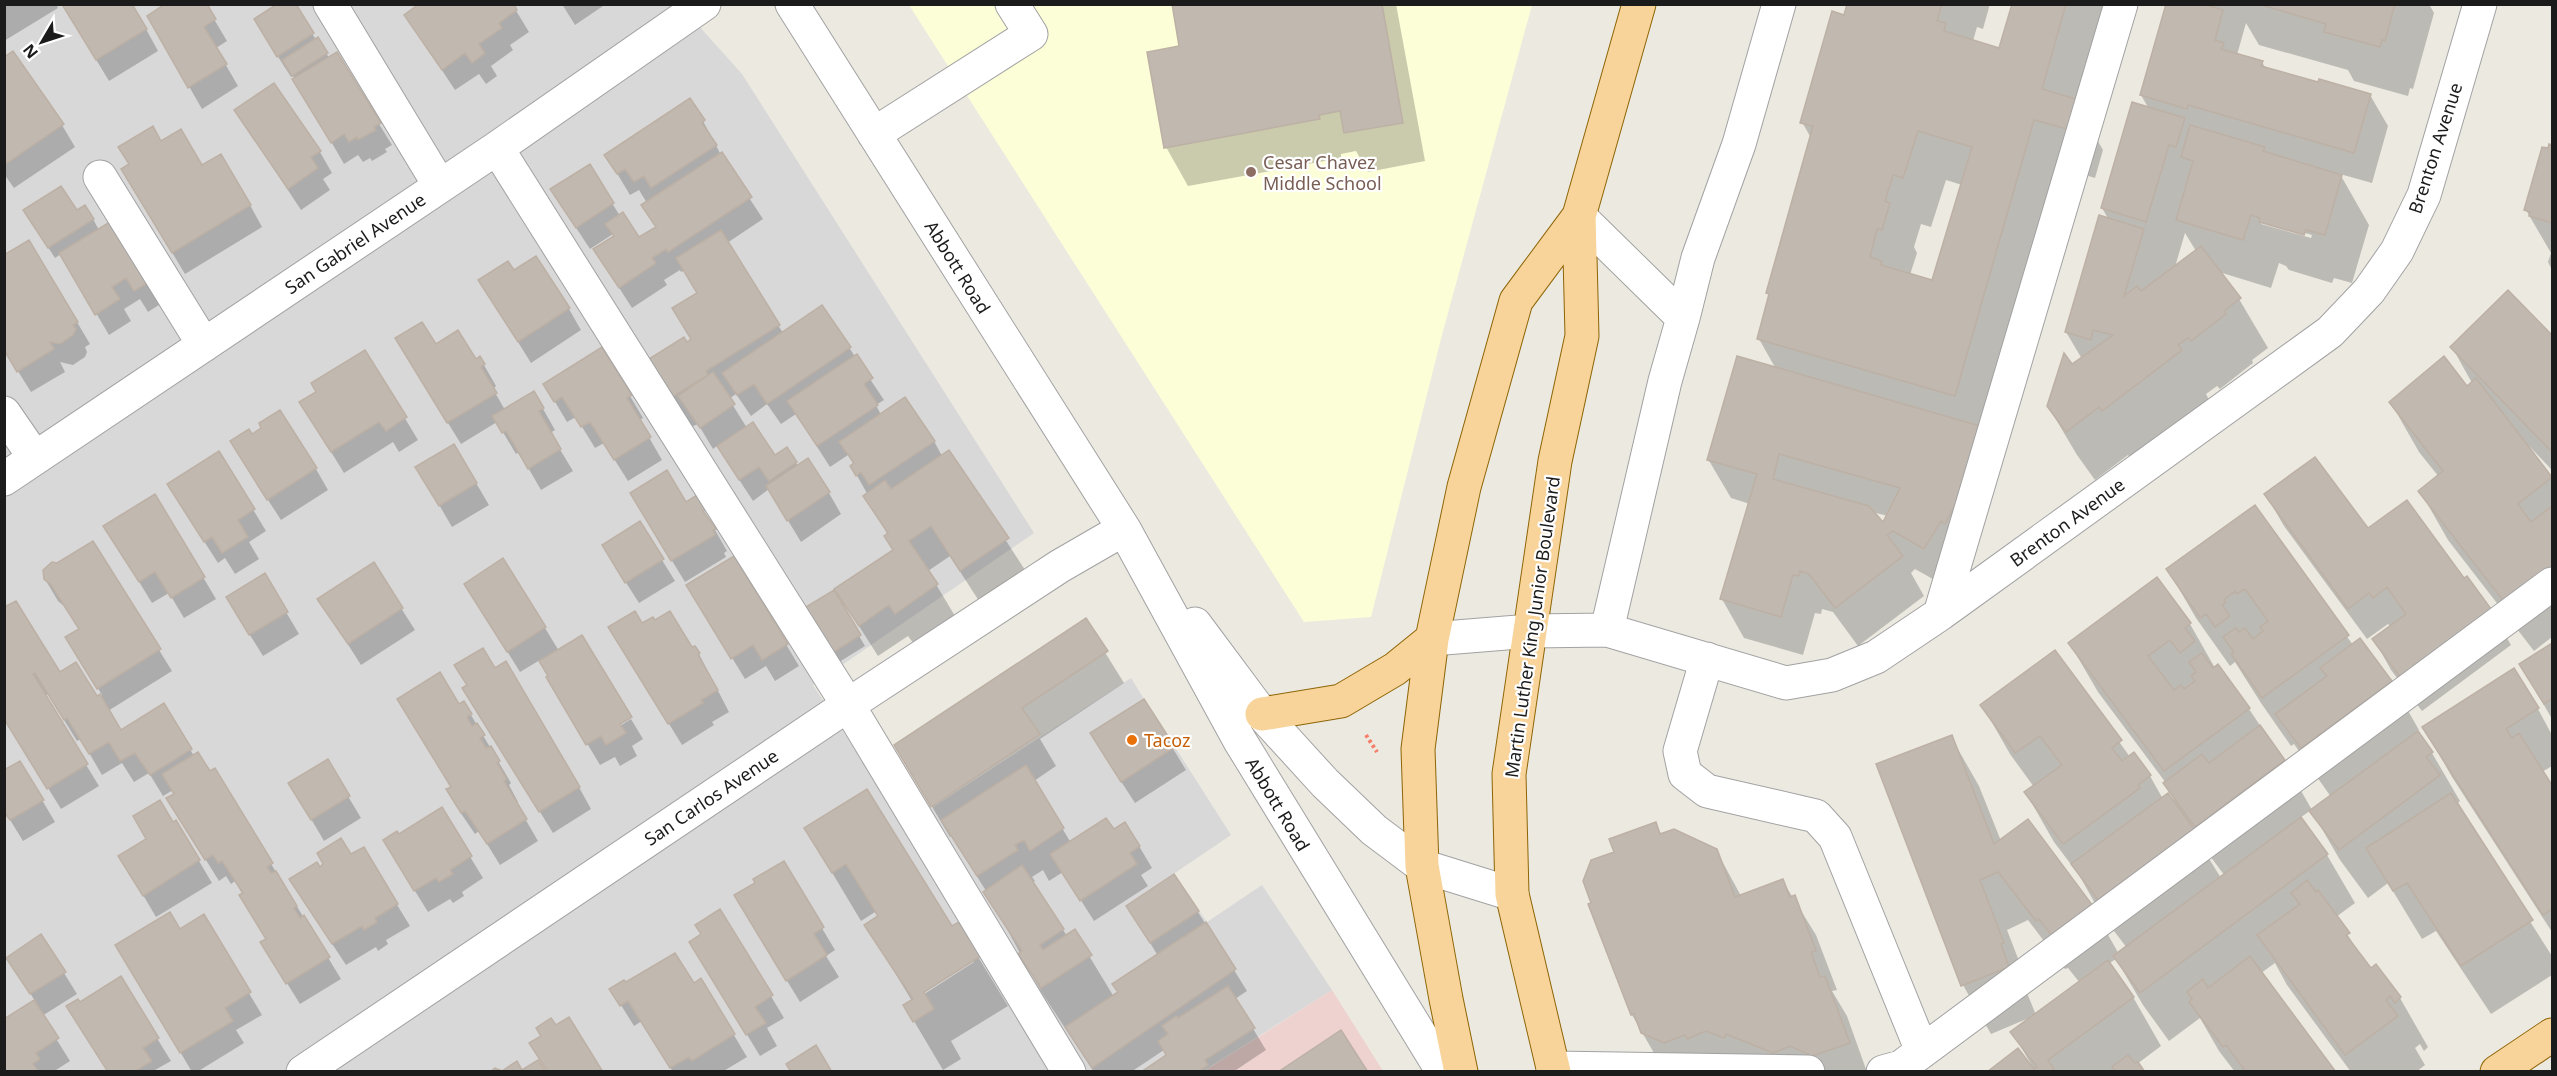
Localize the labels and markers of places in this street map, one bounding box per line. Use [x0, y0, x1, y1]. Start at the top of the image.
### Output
place label: Cesar Chavez Middle School [1263, 150, 1382, 195]
marker: Cesar Chavez Middle School [1244, 165, 1258, 179]
place label: Tacoz [1144, 728, 1190, 752]
marker: Tacoz [1125, 733, 1139, 747]

